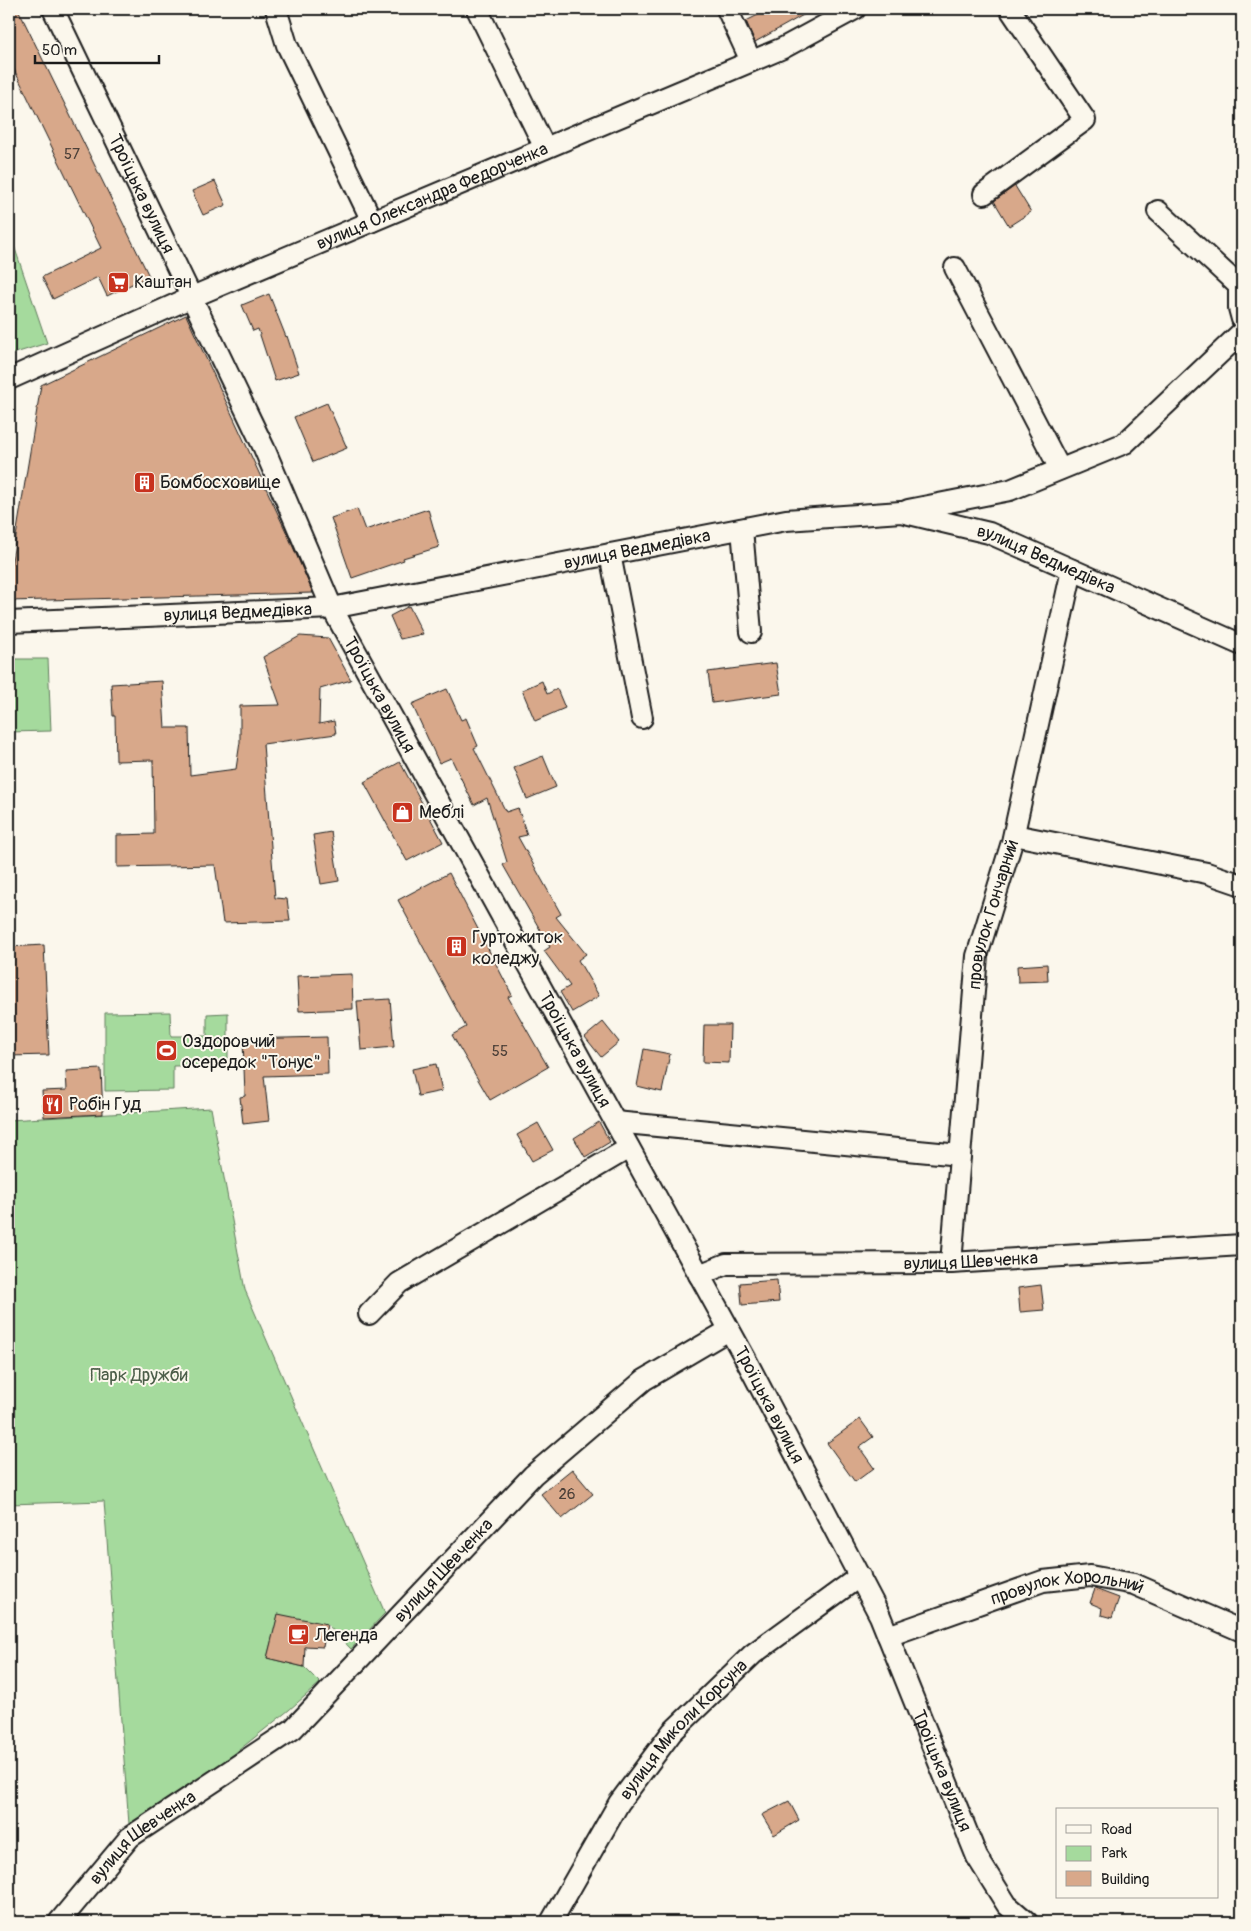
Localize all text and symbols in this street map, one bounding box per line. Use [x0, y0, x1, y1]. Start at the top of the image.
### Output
scale bar [35, 32, 159, 64]
text: 50 m [42, 41, 77, 60]
street label: Троїцька вулиця [103, 131, 180, 257]
street label: вулиця Олександра Федорченка [313, 137, 551, 255]
house number: 57 [64, 145, 80, 164]
supermarket icon: Каштан [106, 270, 130, 294]
place label: Каштан [134, 271, 192, 294]
building icon: Бомбосховище [132, 470, 156, 494]
place label: Бомбосховище [160, 471, 281, 494]
street label: вулиця Ведмедівка [975, 519, 1119, 599]
street label: вулиця Ведмедівка [562, 523, 712, 574]
street label: вулиця Ведмедівка [163, 597, 313, 627]
street label: Троїцька вулиця [339, 633, 421, 757]
shop icon: Меблі [391, 800, 415, 824]
place label: Меблі [419, 801, 464, 824]
street label: провулок Гончарний [963, 837, 1024, 991]
place label: Гуртожиток коледжу [472, 926, 563, 970]
building icon: Гуртожиток коледжу [444, 935, 468, 959]
street label: Троїцька вулиця [534, 987, 616, 1112]
place label: Оздоровчий осередок "Тонус" [182, 1030, 321, 1074]
sports icon: Оздоровчий осередок "Тонус" [154, 1039, 178, 1063]
house number: 55 [492, 1042, 508, 1061]
restaurant icon: Робін Гуд [41, 1092, 65, 1116]
place label: Робін Гуд [69, 1093, 141, 1116]
street label: вулиця Шевченка [903, 1246, 1039, 1275]
street label: Троїцька вулиця [729, 1342, 810, 1467]
park label: Парк Дружби [90, 1364, 188, 1387]
house number: 26 [558, 1485, 576, 1504]
street label: вулиця Шевченка [389, 1513, 498, 1627]
street label: провулок Хорольний [987, 1564, 1148, 1610]
cafe icon: Легенда [287, 1623, 311, 1647]
place label: Легенда [314, 1624, 378, 1647]
street label: вулиця Миколи Корсуна [614, 1654, 752, 1804]
street label: Троїцька вулиця [907, 1706, 977, 1835]
street label: вулиця Шевченка [84, 1785, 200, 1889]
legend [1056, 1808, 1218, 1898]
text: Road [1101, 1820, 1132, 1839]
text: Park [1101, 1844, 1128, 1863]
text: Building [1101, 1870, 1149, 1889]

